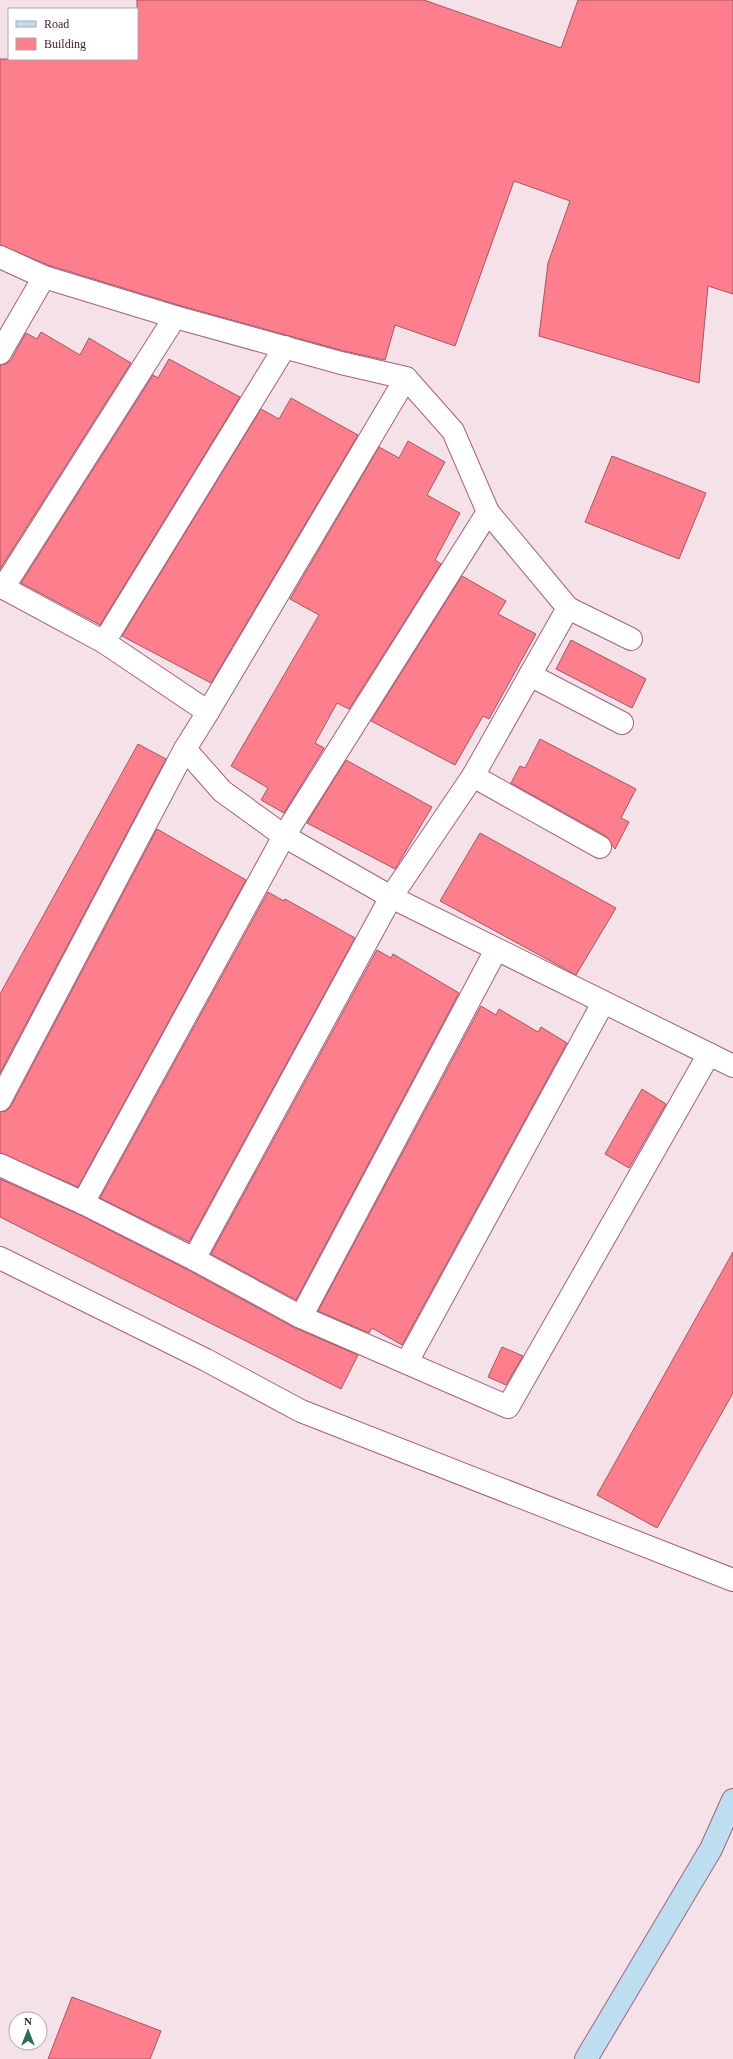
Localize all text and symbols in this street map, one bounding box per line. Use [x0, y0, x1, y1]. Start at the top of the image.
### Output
legend [8, 8, 138, 60]
text: Road [44, 17, 69, 31]
text: Building [44, 37, 86, 51]
north arrow [8, 2011, 48, 2051]
text: N [24, 2015, 32, 2027]

